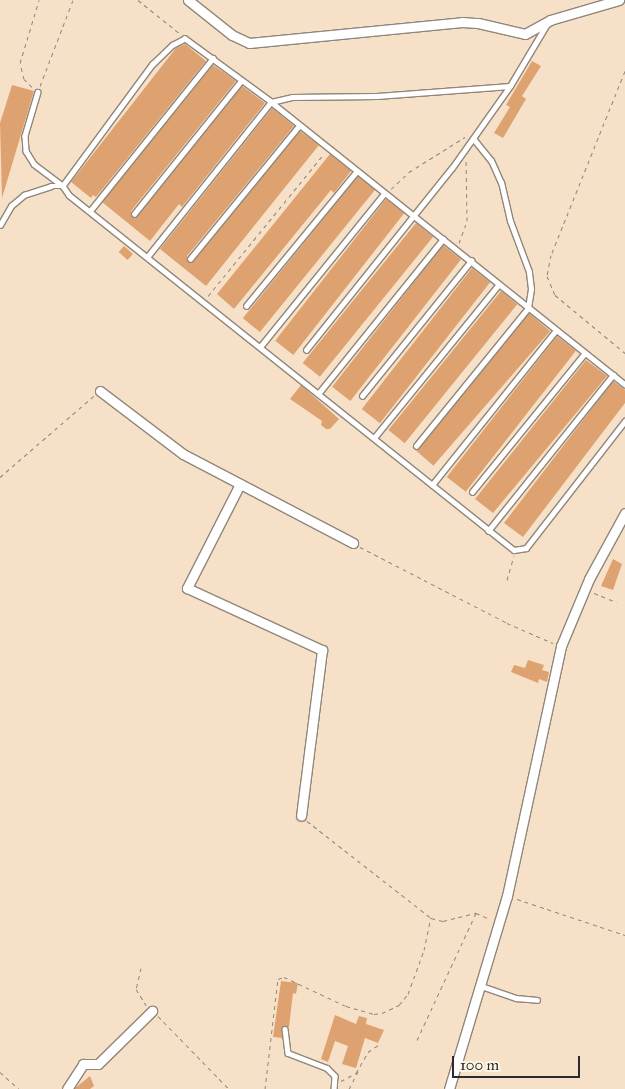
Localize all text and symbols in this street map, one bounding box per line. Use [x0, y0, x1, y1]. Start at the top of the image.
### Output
scale bar [455, 1046, 582, 1078]
text: 100 m [460, 1056, 499, 1074]

